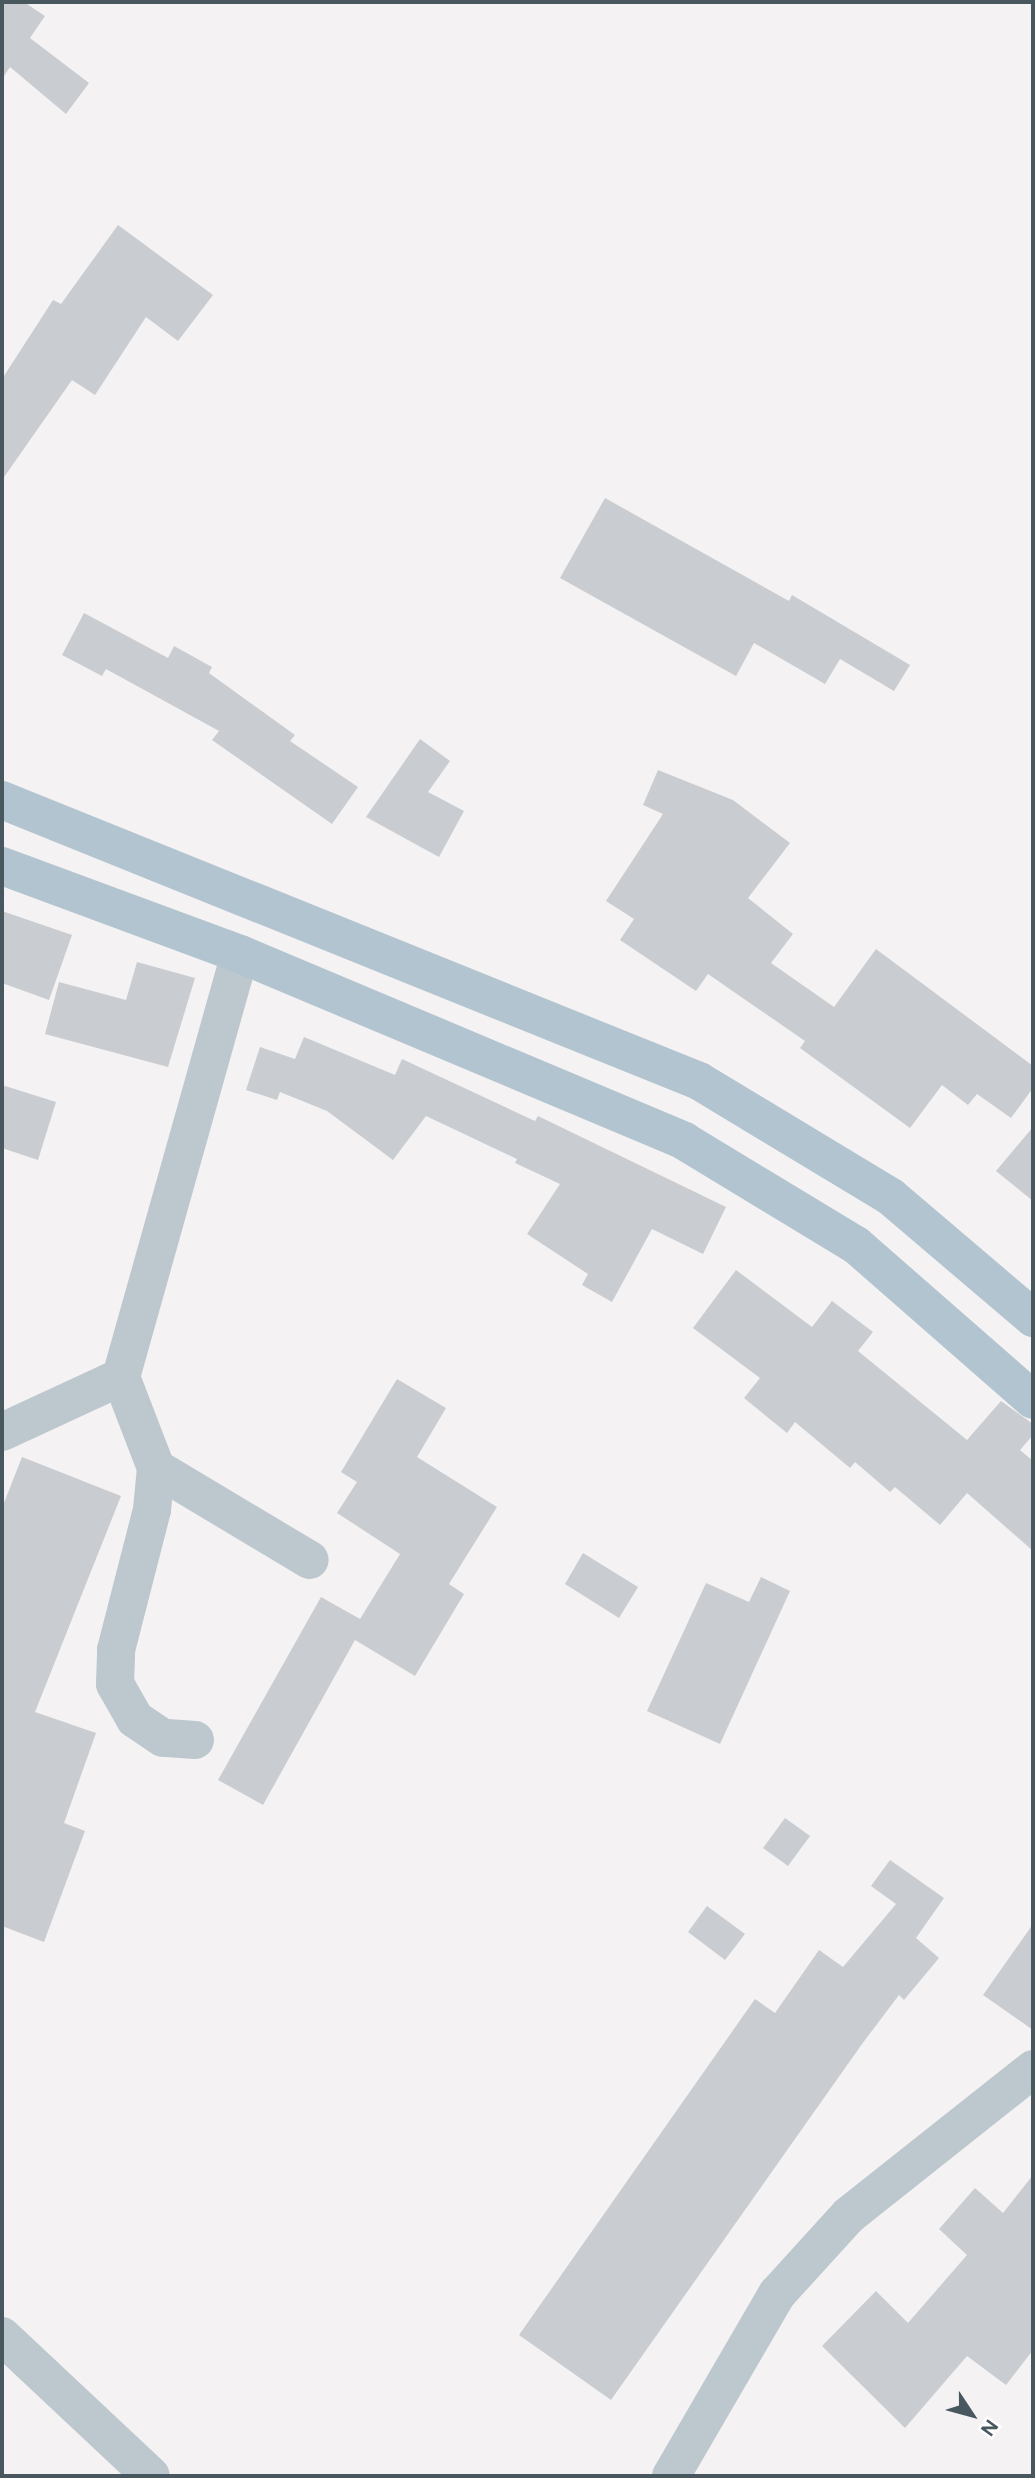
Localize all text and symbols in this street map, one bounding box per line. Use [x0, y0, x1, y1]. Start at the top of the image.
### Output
north arrow [937, 2380, 1007, 2450]
text: N [976, 2415, 1003, 2440]

